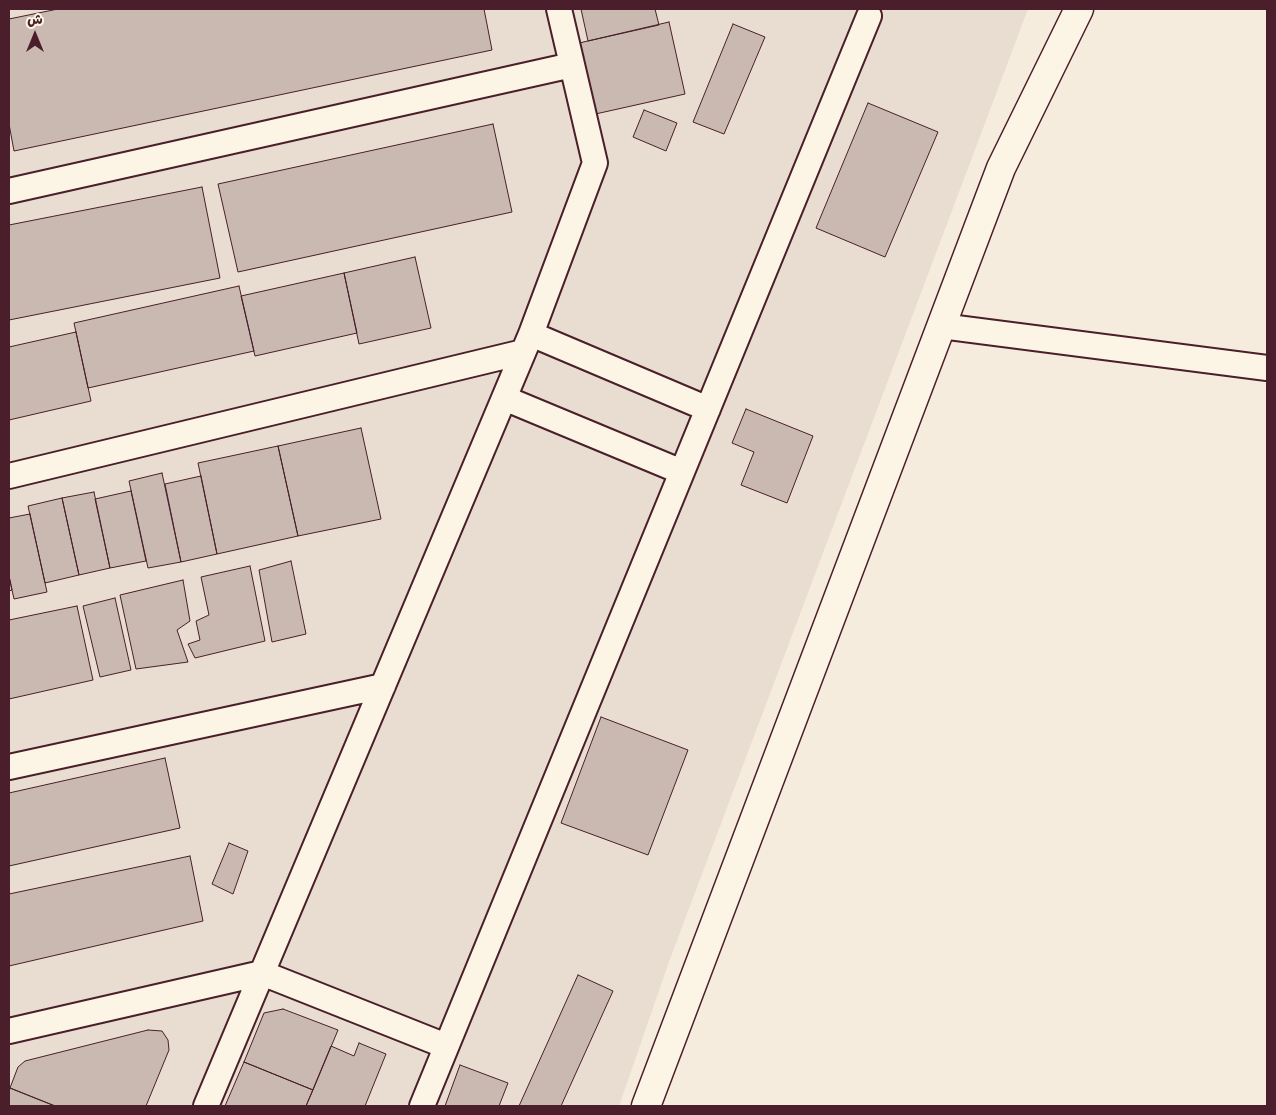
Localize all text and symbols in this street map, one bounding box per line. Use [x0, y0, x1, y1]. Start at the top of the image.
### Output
text: ش [27, 7, 43, 32]
north arrow [10, 10, 60, 60]

